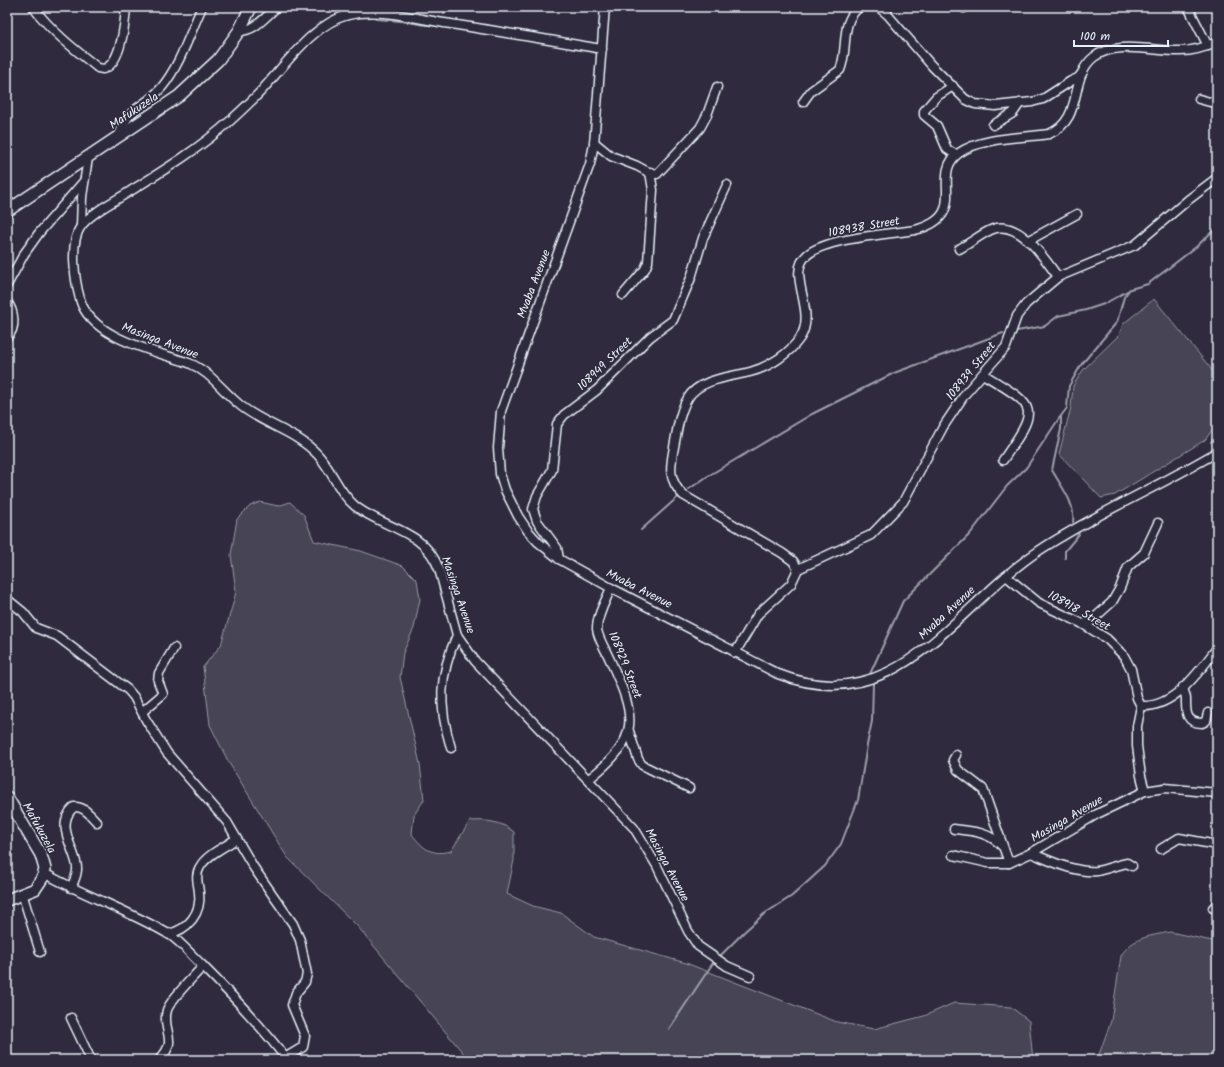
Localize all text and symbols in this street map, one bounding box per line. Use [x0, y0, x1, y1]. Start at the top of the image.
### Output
scale bar [1074, 22, 1168, 48]
text: 100 m [1080, 27, 1111, 46]
street label: Mafukuzela [105, 87, 163, 135]
street label: 108938 Street [827, 211, 902, 243]
street label: Mvaba Avenue [512, 246, 556, 321]
street label: Masinga Avenue [119, 318, 202, 365]
street label: 108949 Street [573, 332, 637, 395]
street label: 108939 Street [941, 337, 1001, 404]
street label: Masinga Avenue [436, 554, 480, 637]
street label: Mvaba Avenue [603, 564, 676, 614]
street label: Mvaba Avenue [914, 581, 980, 645]
street label: 108918 Street [1044, 586, 1114, 636]
street label: 108929 Street [603, 629, 647, 702]
street label: Masinga Avenue [1027, 790, 1107, 847]
street label: Mafukuzela [17, 799, 61, 857]
street label: Masinga Avenue [640, 825, 695, 906]

